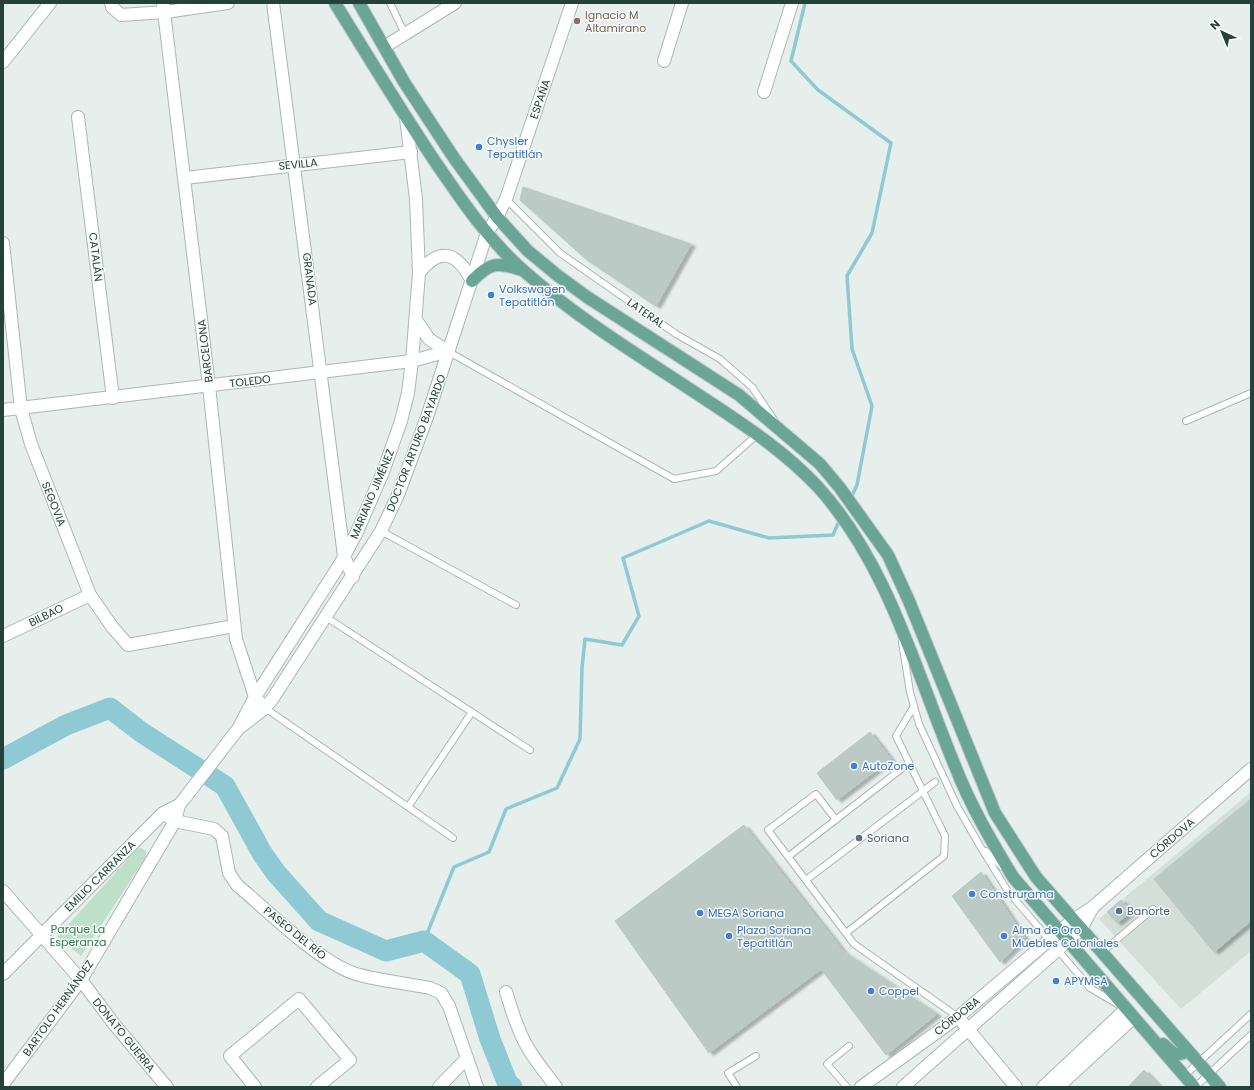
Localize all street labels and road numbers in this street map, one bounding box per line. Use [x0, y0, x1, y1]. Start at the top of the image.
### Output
street label: ESPAÑA [526, 76, 554, 121]
street label: SEVILLA [278, 154, 319, 174]
street label: CATALÁN [85, 232, 107, 282]
street label: GRANADA [299, 252, 321, 307]
street label: LATERAL [624, 294, 668, 332]
street label: BARCELONA [193, 318, 217, 384]
street label: TOLEDO [228, 370, 272, 391]
street label: DOCTOR ARTURO BAYARDO [382, 372, 450, 514]
street label: MARIANO JIMÉNEZ [346, 447, 398, 541]
street label: SEGOVIA [38, 479, 70, 529]
street label: BILBAO [26, 600, 66, 630]
street label: CÓRDOVA [1146, 814, 1198, 862]
street label: EMILIO CARRANZA [61, 836, 140, 915]
street label: PASEO DEL RÍO [260, 903, 330, 964]
street label: BARTOLO HERNÁNDEZ [19, 957, 97, 1059]
street label: CÓRDOBA [931, 993, 984, 1039]
street label: DONATO GUERRA [89, 994, 159, 1076]

